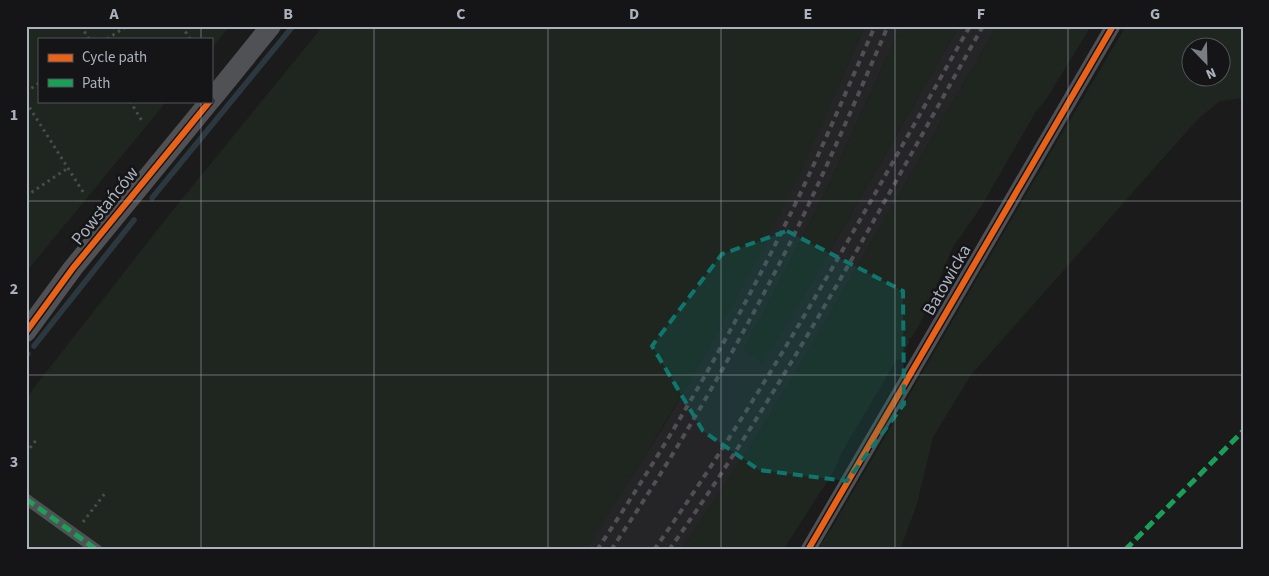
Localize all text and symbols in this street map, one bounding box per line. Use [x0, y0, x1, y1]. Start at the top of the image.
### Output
text: A [108, 3, 119, 25]
text: B [283, 3, 293, 25]
text: C [456, 3, 466, 25]
text: D [629, 3, 639, 25]
text: E [804, 3, 812, 25]
text: F [977, 3, 985, 25]
text: G [1150, 3, 1160, 25]
legend [38, 38, 212, 102]
north arrow [1182, 38, 1232, 88]
text: Cycle path [82, 47, 147, 68]
text: N [1202, 62, 1219, 84]
text: Path [82, 73, 110, 94]
text: 1 [10, 104, 18, 126]
street label: Powstańców [66, 161, 145, 251]
street label: Batowicka [917, 240, 977, 320]
text: 2 [10, 278, 18, 300]
text: 3 [10, 451, 18, 473]

